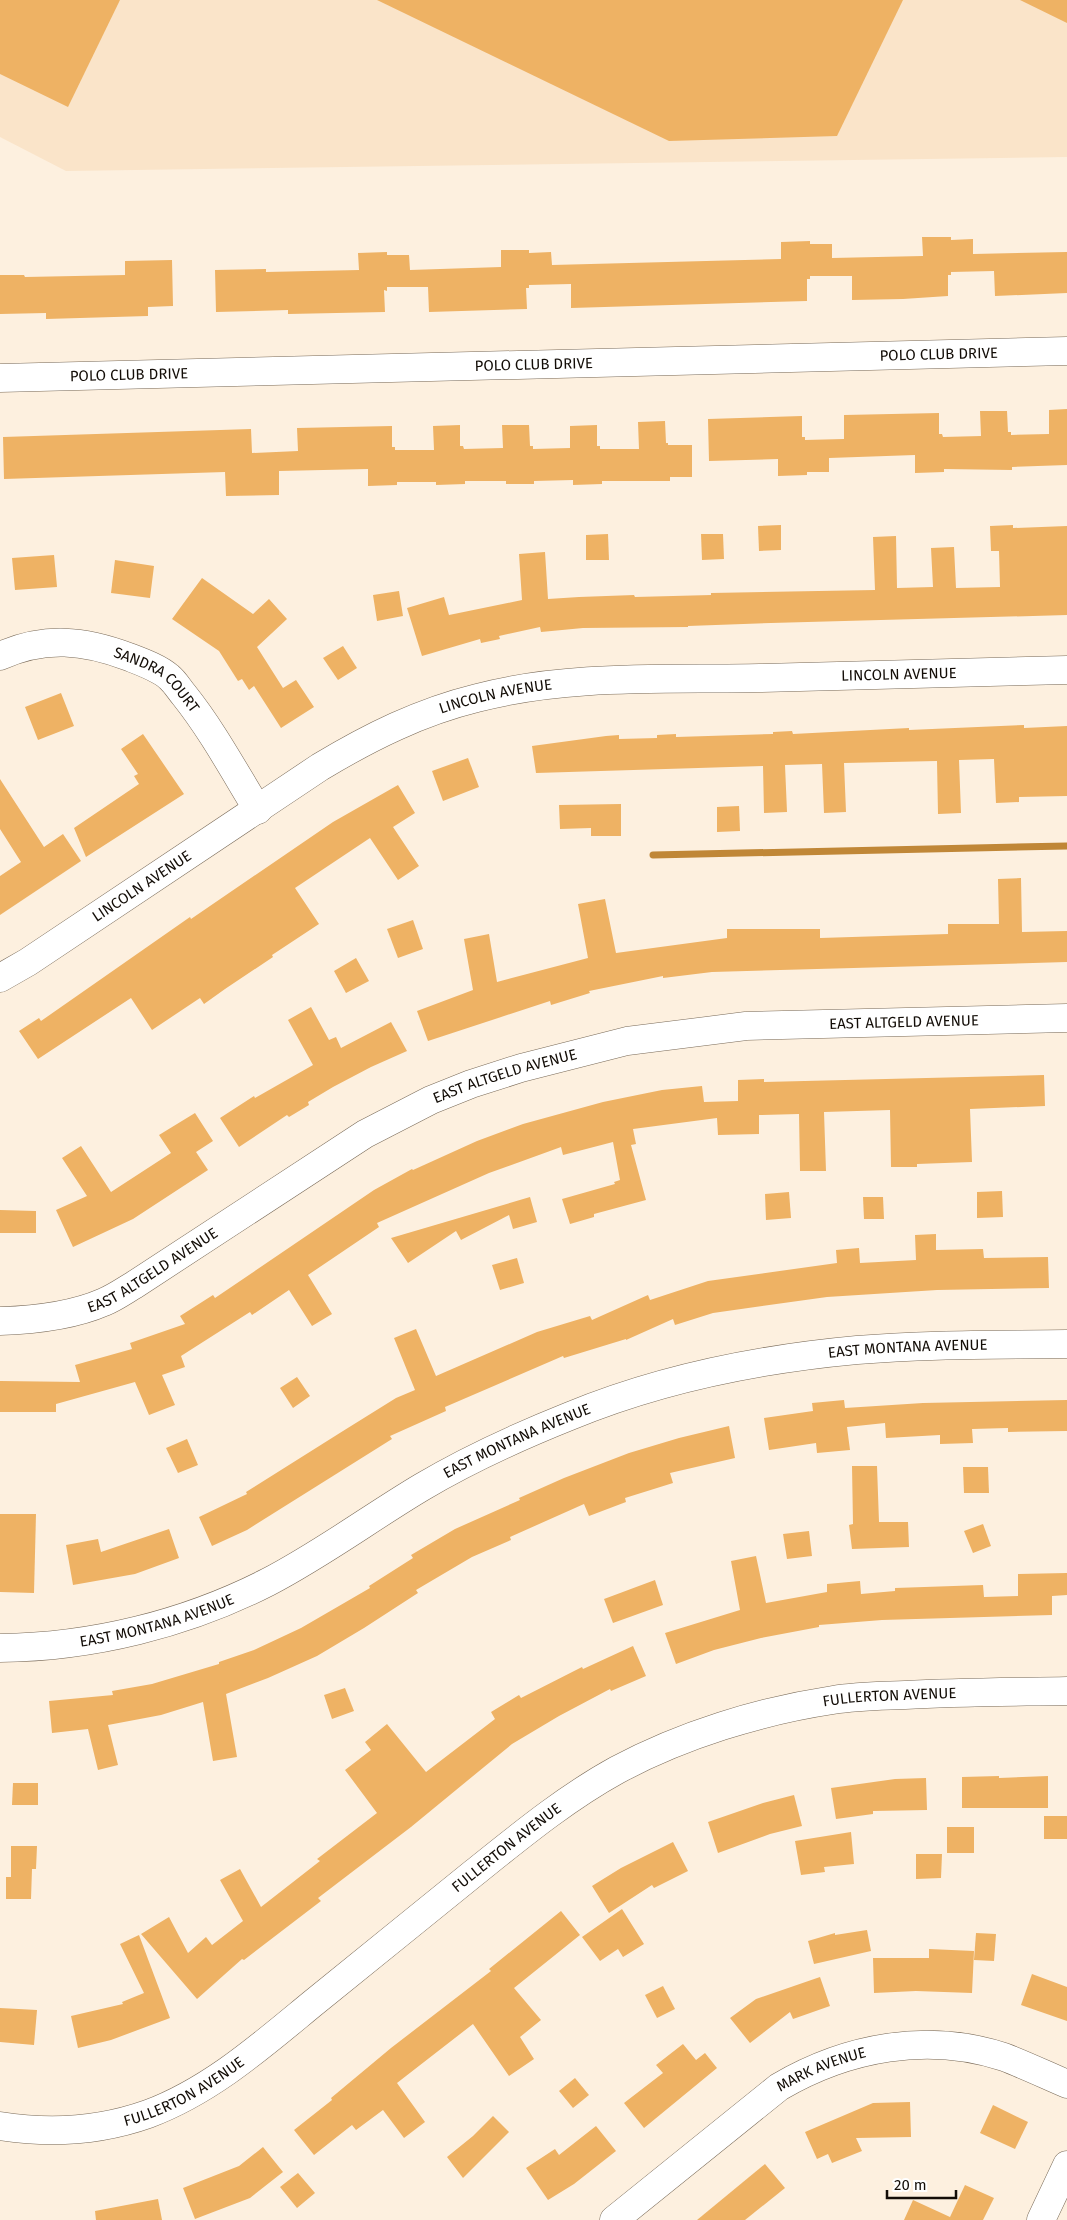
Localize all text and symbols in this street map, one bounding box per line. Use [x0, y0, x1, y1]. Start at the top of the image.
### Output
street label: POLO CLUB DRIVE [879, 344, 998, 365]
street label: POLO CLUB DRIVE [474, 354, 593, 375]
street label: POLO CLUB DRIVE [70, 364, 188, 385]
street label: SANDRA COURT [111, 643, 203, 716]
street label: LINCOLN AVENUE [841, 664, 957, 685]
street label: LINCOLN AVENUE [437, 675, 553, 718]
street label: LINCOLN AVENUE [89, 847, 195, 926]
street label: EAST ALTGELD AVENUE [829, 1011, 979, 1033]
street label: EAST ALTGELD AVENUE [430, 1045, 579, 1107]
street label: EAST ALTGELD AVENUE [85, 1224, 221, 1317]
street label: EAST MONTANA AVENUE [827, 1336, 988, 1362]
street label: EAST MONTANA AVENUE [440, 1400, 593, 1482]
street label: EAST MONTANA AVENUE [78, 1590, 237, 1651]
street label: FULLERTON AVENUE [821, 1684, 957, 1710]
street label: FULLERTON AVENUE [448, 1799, 565, 1896]
street label: MARK AVENUE [773, 2043, 868, 2096]
street label: FULLERTON AVENUE [122, 2053, 248, 2130]
scale bar [887, 2168, 956, 2200]
text: 20 m [894, 2176, 927, 2194]

